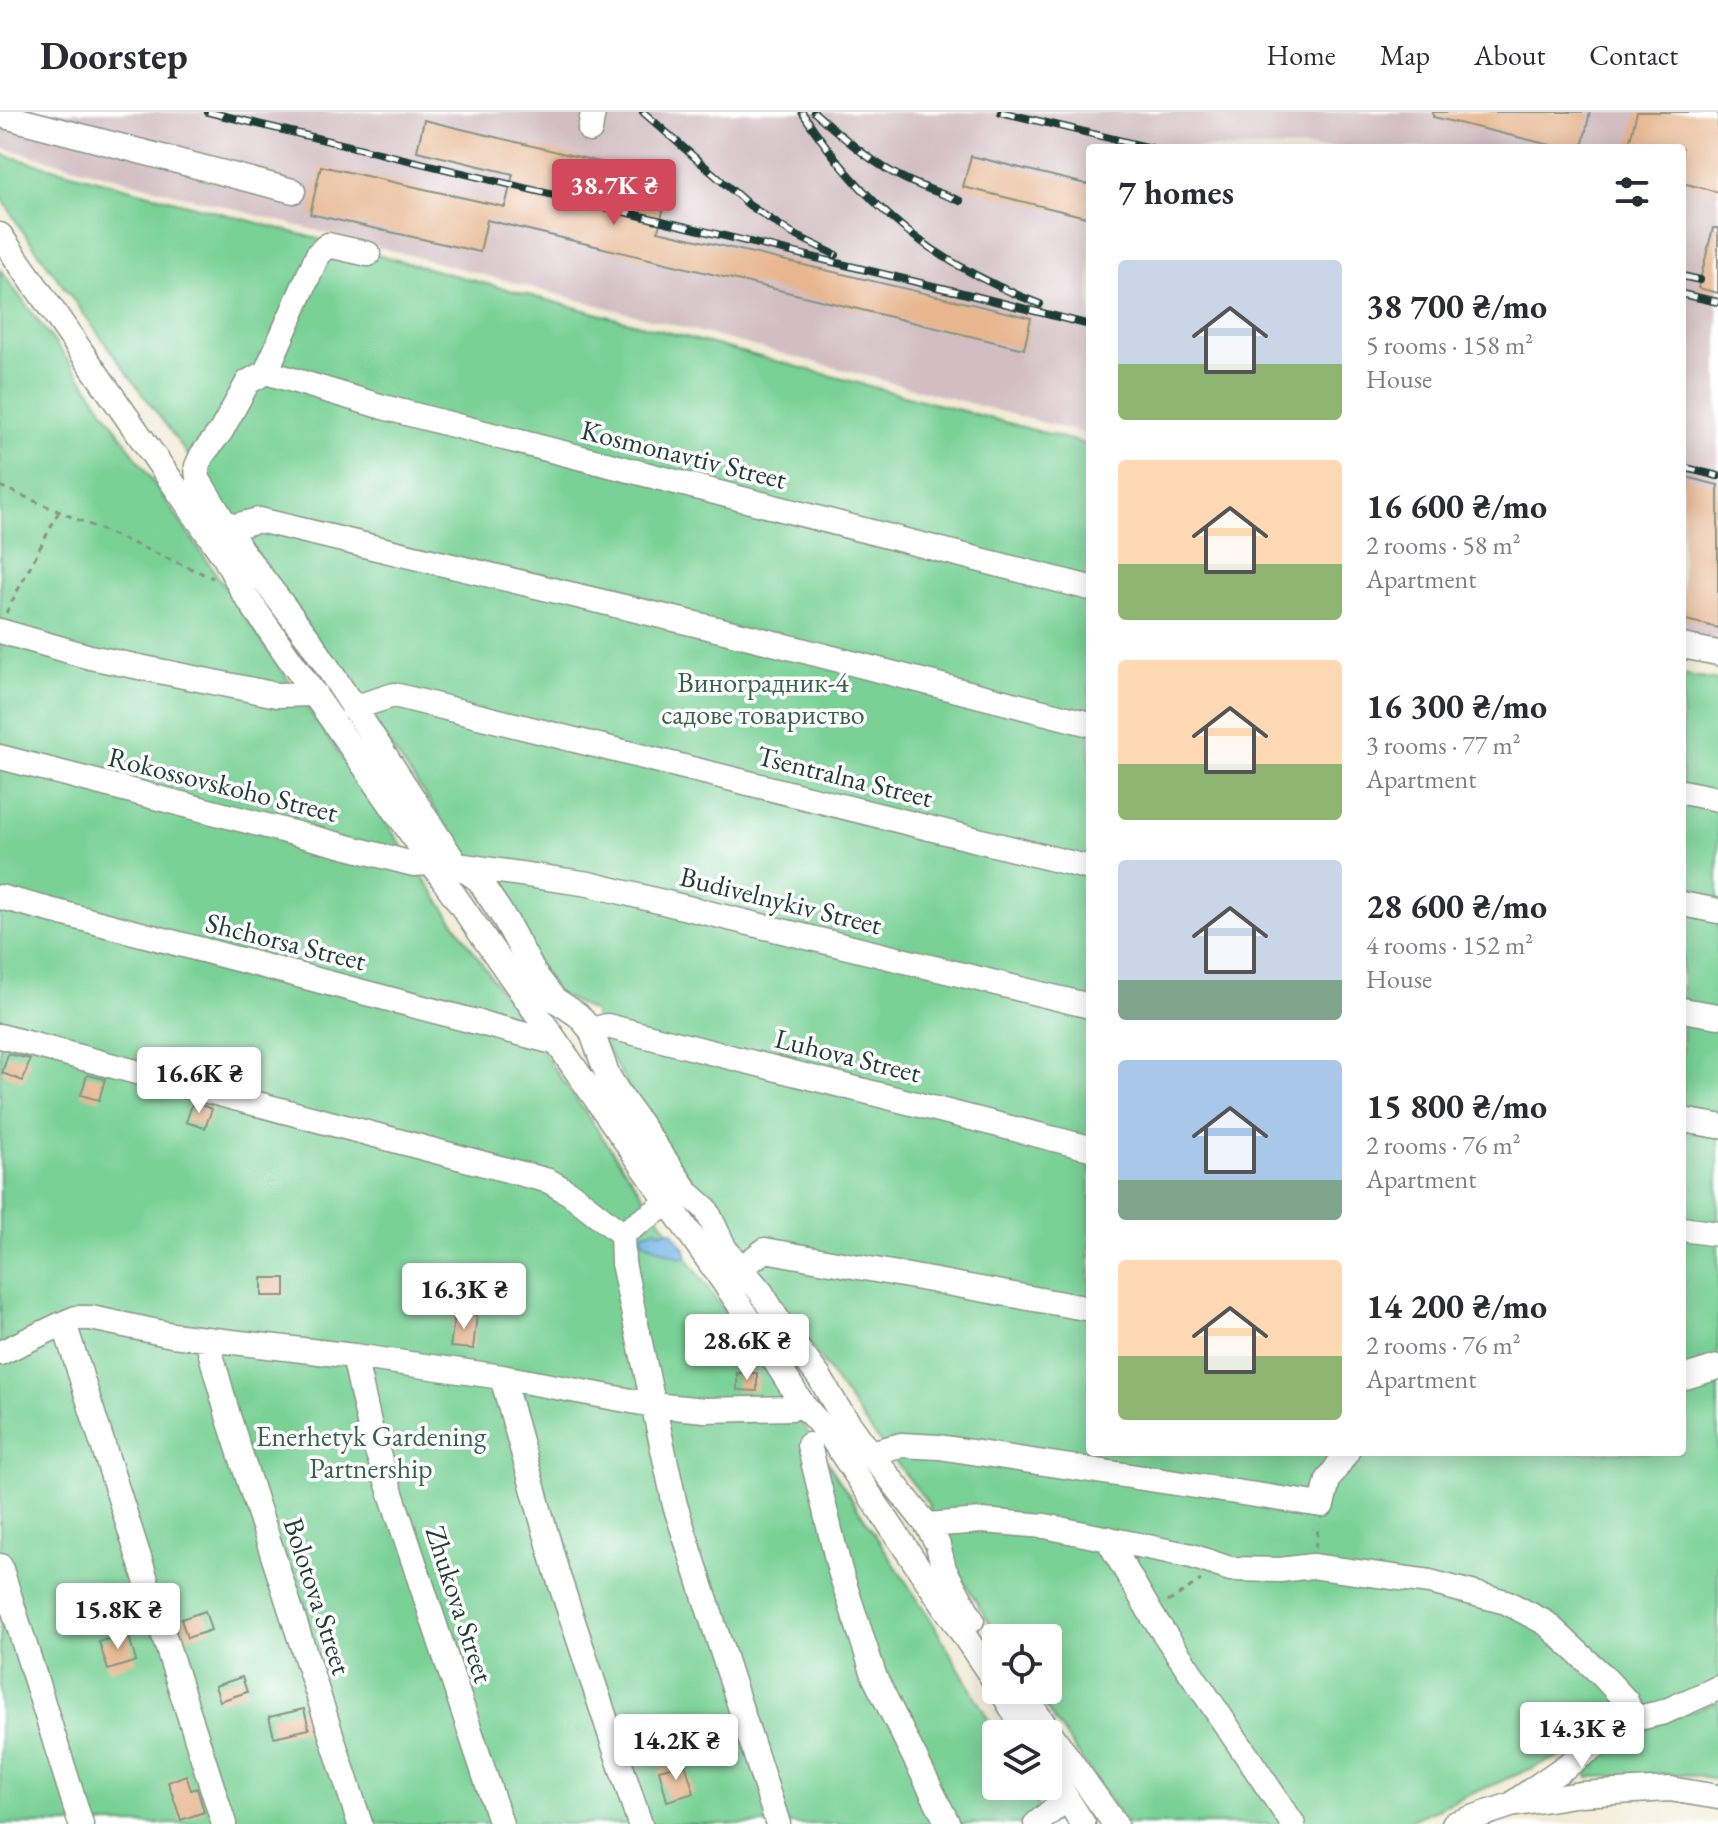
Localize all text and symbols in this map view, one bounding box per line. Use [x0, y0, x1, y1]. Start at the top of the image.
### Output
text: Doorstep [40, 31, 188, 80]
text: Home [1266, 37, 1336, 73]
text: Map [1380, 37, 1430, 73]
text: About [1474, 37, 1545, 73]
text: Contact [1589, 37, 1678, 73]
pin: 38.7K ₴ [540, 159, 688, 227]
text: 38.7K ₴ [570, 168, 658, 202]
text: 7 homes [1118, 170, 1234, 214]
icon: filters [1610, 170, 1654, 214]
text: 38 700 ₴/mo [1366, 284, 1547, 328]
icon: home [1182, 292, 1278, 388]
text: 5 rooms · 158 m² [1366, 328, 1533, 362]
text: House [1366, 362, 1432, 396]
street label: Kosmonavtiv Street [578, 411, 791, 497]
text: 16 600 ₴/mo [1366, 484, 1547, 528]
icon: home [1182, 492, 1278, 588]
text: 2 rooms · 58 m² [1366, 528, 1521, 562]
text: Apartment [1366, 562, 1476, 596]
park label: Виноградник-4 садове товариство [661, 664, 865, 732]
text: 16 300 ₴/mo [1366, 684, 1547, 728]
icon: home [1182, 692, 1278, 788]
text: 3 rooms · 77 m² [1366, 728, 1521, 762]
street label: Tsentralna Street [753, 737, 937, 815]
street label: Rokossovskoho Street [105, 738, 342, 830]
text: Apartment [1366, 762, 1476, 796]
street label: Budivelnykiv Street [676, 858, 886, 943]
text: 28 600 ₴/mo [1366, 884, 1547, 928]
icon: home [1182, 892, 1278, 988]
street label: Shchorsa Street [202, 904, 370, 978]
text: 4 rooms · 152 m² [1366, 928, 1533, 962]
text: House [1366, 962, 1432, 996]
street label: Luhova Street [771, 1019, 925, 1091]
pin: 16.6K ₴ [125, 1047, 273, 1115]
text: 16.6K ₴ [155, 1056, 243, 1090]
text: 15 800 ₴/mo [1366, 1084, 1547, 1128]
icon: home [1182, 1092, 1278, 1188]
text: 2 rooms · 76 m² [1366, 1128, 1521, 1162]
text: Apartment [1366, 1162, 1476, 1196]
pin: 16.3K ₴ [390, 1263, 538, 1331]
text: 16.3K ₴ [420, 1272, 508, 1306]
text: 14 200 ₴/mo [1366, 1284, 1547, 1328]
icon: home [1182, 1292, 1278, 1388]
pin: 28.6K ₴ [673, 1314, 821, 1382]
text: 28.6K ₴ [703, 1323, 791, 1357]
text: 2 rooms · 76 m² [1366, 1328, 1521, 1362]
text: Apartment [1366, 1362, 1476, 1396]
park label: Enerhetyk Gardening Partnership [256, 1418, 487, 1486]
street label: Bolotova Street [276, 1513, 360, 1679]
street label: Zhukova Street [418, 1521, 502, 1687]
pin: 15.8K ₴ [44, 1583, 192, 1651]
text: 15.8K ₴ [74, 1592, 162, 1626]
map controls [982, 1624, 1062, 1800]
button: locate [982, 1624, 1062, 1704]
pin: 14.3K ₴ [1508, 1702, 1656, 1770]
text: 14.3K ₴ [1538, 1711, 1626, 1745]
pin: 14.2K ₴ [602, 1714, 750, 1782]
button: layers [982, 1720, 1062, 1800]
text: 14.2K ₴ [632, 1723, 720, 1757]

